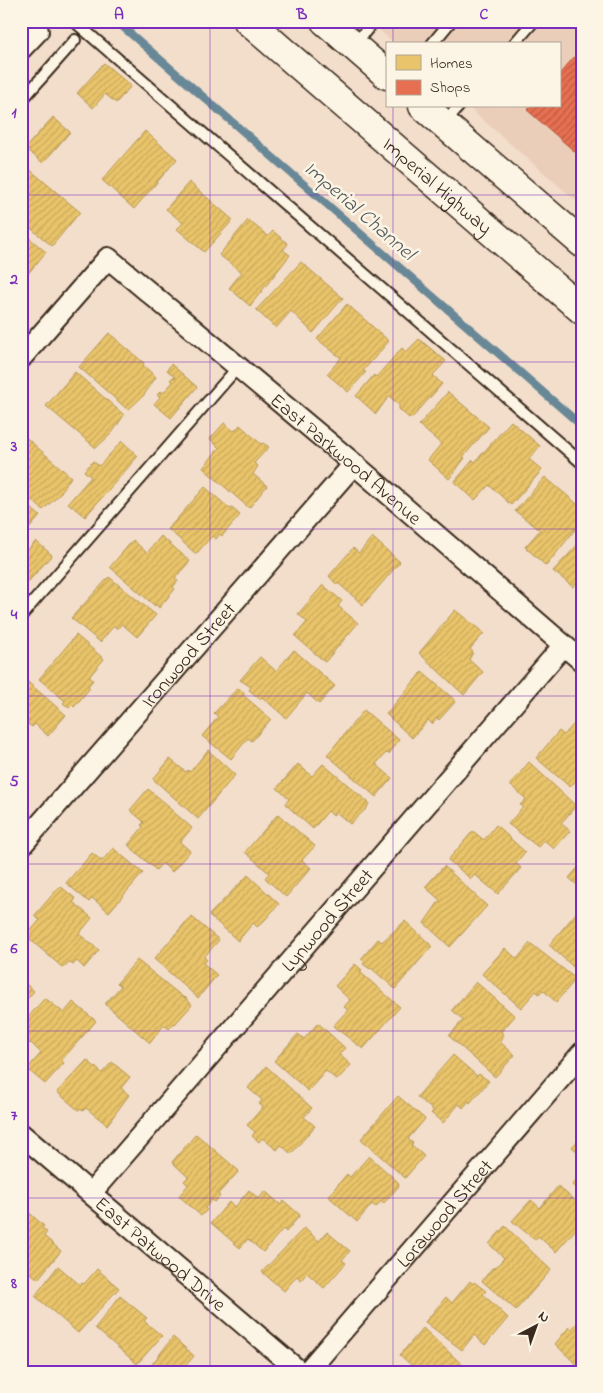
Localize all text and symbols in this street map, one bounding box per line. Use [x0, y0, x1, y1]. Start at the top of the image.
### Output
text: A [114, 3, 124, 27]
text: B [296, 3, 308, 27]
text: C [480, 3, 489, 27]
legend [386, 42, 560, 108]
text: Homes [430, 53, 473, 75]
text: Shops [430, 77, 470, 99]
text: 1 [11, 101, 17, 125]
street label: Imperial Highway [375, 131, 497, 243]
water label: Imperial Channel [296, 155, 423, 270]
text: 2 [9, 268, 18, 292]
street label: East Parkwood Avenue [263, 387, 427, 533]
text: 3 [10, 435, 18, 459]
street label: Ironwood Street [136, 597, 244, 715]
text: 4 [10, 603, 18, 627]
text: 5 [9, 770, 19, 794]
street label: Lynwood Street [276, 863, 382, 980]
text: 6 [9, 937, 18, 961]
text: 7 [11, 1104, 18, 1128]
street label: Lorawood Street [391, 1154, 501, 1275]
street label: East Patwood Drive [87, 1191, 231, 1320]
text: 8 [10, 1272, 17, 1296]
north arrow [510, 1300, 560, 1350]
text: N [533, 1306, 554, 1328]

